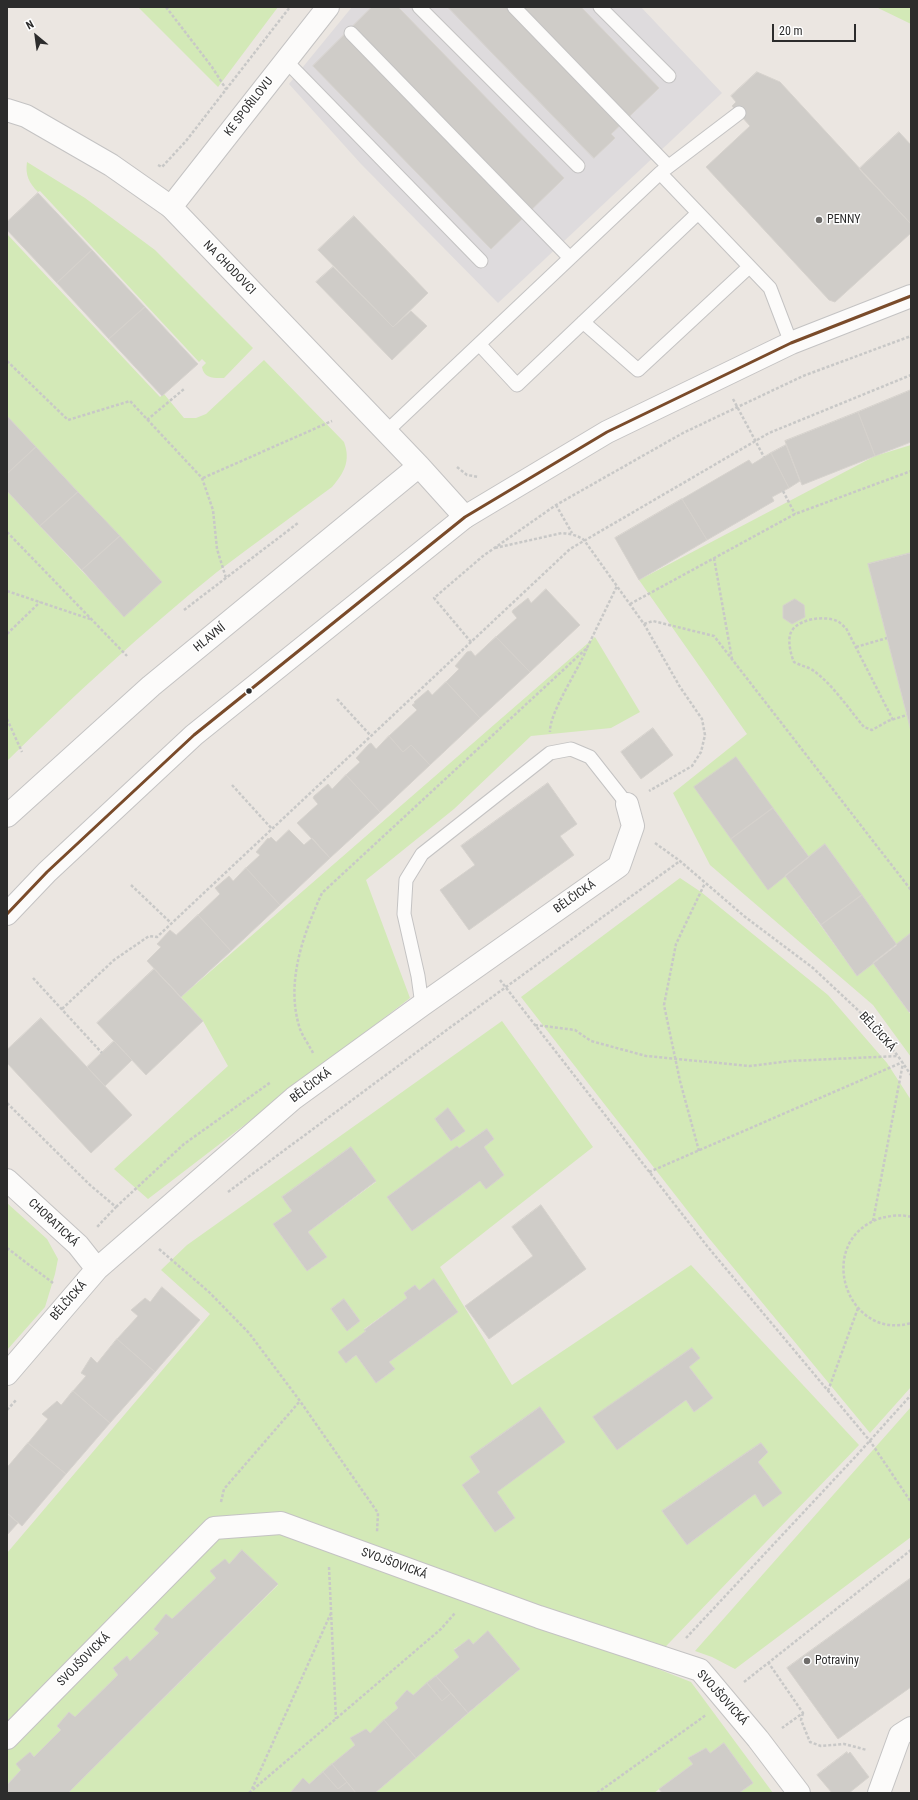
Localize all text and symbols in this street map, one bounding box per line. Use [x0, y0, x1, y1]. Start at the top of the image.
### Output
north arrow [16, 16, 56, 56]
scale bar [774, 16, 858, 42]
text: N [24, 18, 36, 32]
text: 20 m [779, 24, 803, 38]
street label: KE SPOŘILOVU [222, 75, 276, 139]
place label: PENNY [827, 213, 861, 227]
marker: PENNY [814, 215, 824, 225]
street label: NA CHODOVCI [200, 238, 258, 298]
street label: HLAVNÍ [191, 621, 229, 655]
unlabelled marker [244, 686, 254, 696]
street label: BĚLČICKÁ [551, 877, 599, 917]
street label: BĚLČICKÁ [856, 1009, 898, 1055]
street label: BĚLČICKÁ [288, 1066, 334, 1106]
street label: CHORATICKÁ [25, 1196, 81, 1250]
street label: BĚLČICKÁ [48, 1278, 90, 1324]
street label: SVOJŠOVICKÁ [359, 1545, 429, 1583]
street label: SVOJŠOVICKÁ [54, 1630, 114, 1690]
place label: Potraviny [815, 1654, 859, 1668]
marker: Potraviny [802, 1656, 812, 1666]
street label: SVOJŠOVICKÁ [694, 1667, 750, 1729]

